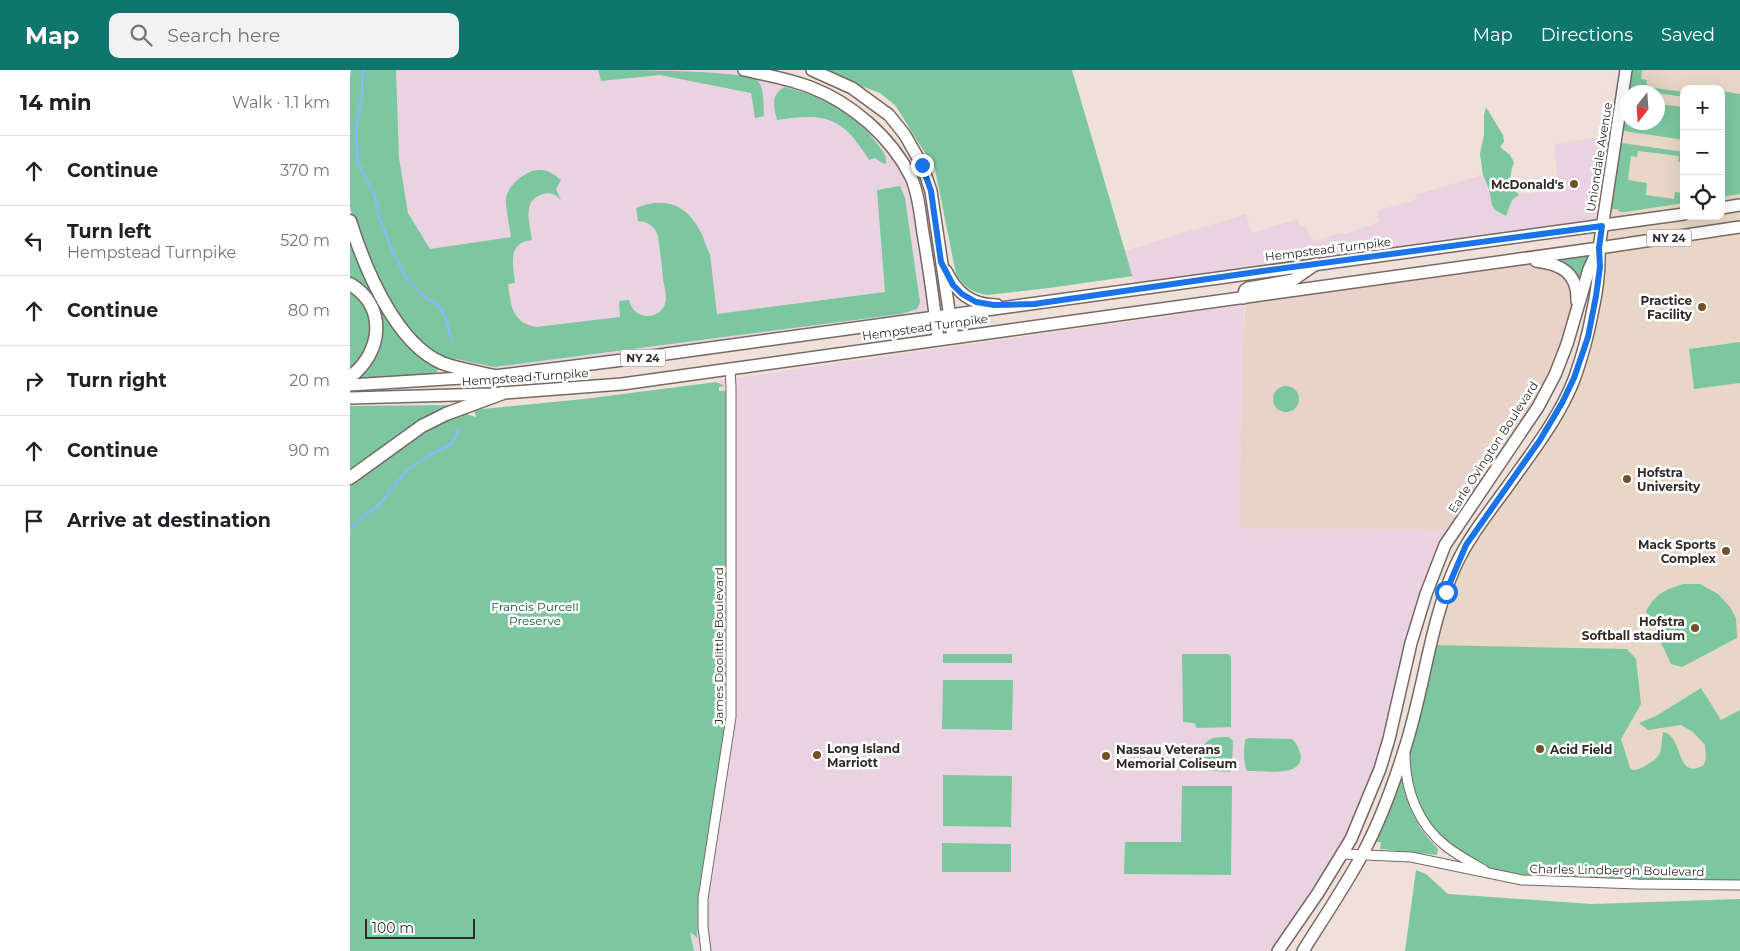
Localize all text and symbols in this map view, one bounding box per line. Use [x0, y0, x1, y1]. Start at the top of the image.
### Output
search box [109, 13, 459, 58]
text: Map [25, 21, 79, 50]
icon: search [127, 21, 155, 49]
text: Search here [167, 24, 280, 47]
text: Map [1473, 24, 1513, 46]
text: Directions [1541, 24, 1633, 46]
text: Saved [1661, 24, 1715, 46]
north arrow [1620, 85, 1665, 130]
map controls [1680, 85, 1725, 220]
button: + [1680, 85, 1725, 130]
text: 14 min [20, 90, 92, 115]
text: Walk · 1.1 km [232, 93, 330, 112]
street label: Uniondale Avenue [1583, 101, 1615, 213]
button: − [1680, 130, 1725, 175]
route end [911, 154, 934, 177]
icon: ahead [20, 157, 48, 185]
text: Continue [67, 159, 158, 182]
text: 370 m [280, 161, 330, 180]
button: locate [1680, 175, 1725, 220]
place label: McDonald's [1491, 177, 1565, 192]
marker: McDonald's [1568, 178, 1580, 190]
text: Turn left [67, 220, 152, 243]
icon: left [20, 227, 48, 255]
road number: NY 24 [1646, 230, 1692, 247]
text: 520 m [280, 231, 330, 250]
street label: Hempstead Turnpike [1264, 234, 1392, 264]
text: Hempstead Turnpike [67, 243, 236, 262]
place label: Practice Facility [1641, 293, 1693, 322]
icon: ahead [20, 297, 48, 325]
text: Continue [67, 299, 158, 322]
text: 80 m [288, 301, 330, 320]
marker: Practice Facility [1696, 301, 1708, 313]
street label: Hempstead Turnpike [861, 311, 989, 343]
road number: NY 24 [620, 350, 666, 366]
street label: Hempstead Turnpike [461, 365, 589, 389]
icon: right [20, 367, 48, 395]
text: Turn right [67, 369, 167, 392]
text: 20 m [289, 371, 330, 390]
street label: Earle Ovington Boulevard [1445, 378, 1541, 516]
icon: ahead [20, 437, 48, 465]
text: Continue [67, 439, 158, 462]
text: 90 m [288, 441, 330, 460]
place label: Hofstra University [1637, 465, 1701, 494]
marker: Hofstra University [1621, 473, 1633, 485]
icon: arrive [20, 507, 48, 535]
text: Arrive at destination [67, 509, 271, 532]
place label: Mack Sports Complex [1638, 537, 1717, 566]
marker: Mack Sports Complex [1720, 545, 1732, 557]
street label: James Doolittle Boulevard [711, 567, 726, 726]
route start [1435, 581, 1458, 604]
park label: Francis Purcell Preserve [491, 599, 579, 628]
place label: Hofstra Softball stadium [1582, 614, 1685, 643]
marker: Hofstra Softball stadium [1689, 622, 1701, 634]
place label: Long Island Marriott [827, 741, 900, 770]
place label: Nassau Veterans Memorial Coliseum [1116, 742, 1237, 771]
place label: Acid Field [1549, 742, 1612, 757]
marker: Acid Field [1534, 743, 1546, 755]
marker: Long Island Marriott [811, 749, 823, 761]
marker: Nassau Veterans Memorial Coliseum [1100, 750, 1112, 762]
street label: Charles Lindbergh Boulevard [1529, 861, 1705, 879]
scale bar [365, 916, 475, 939]
text: 100 m [372, 919, 414, 937]

